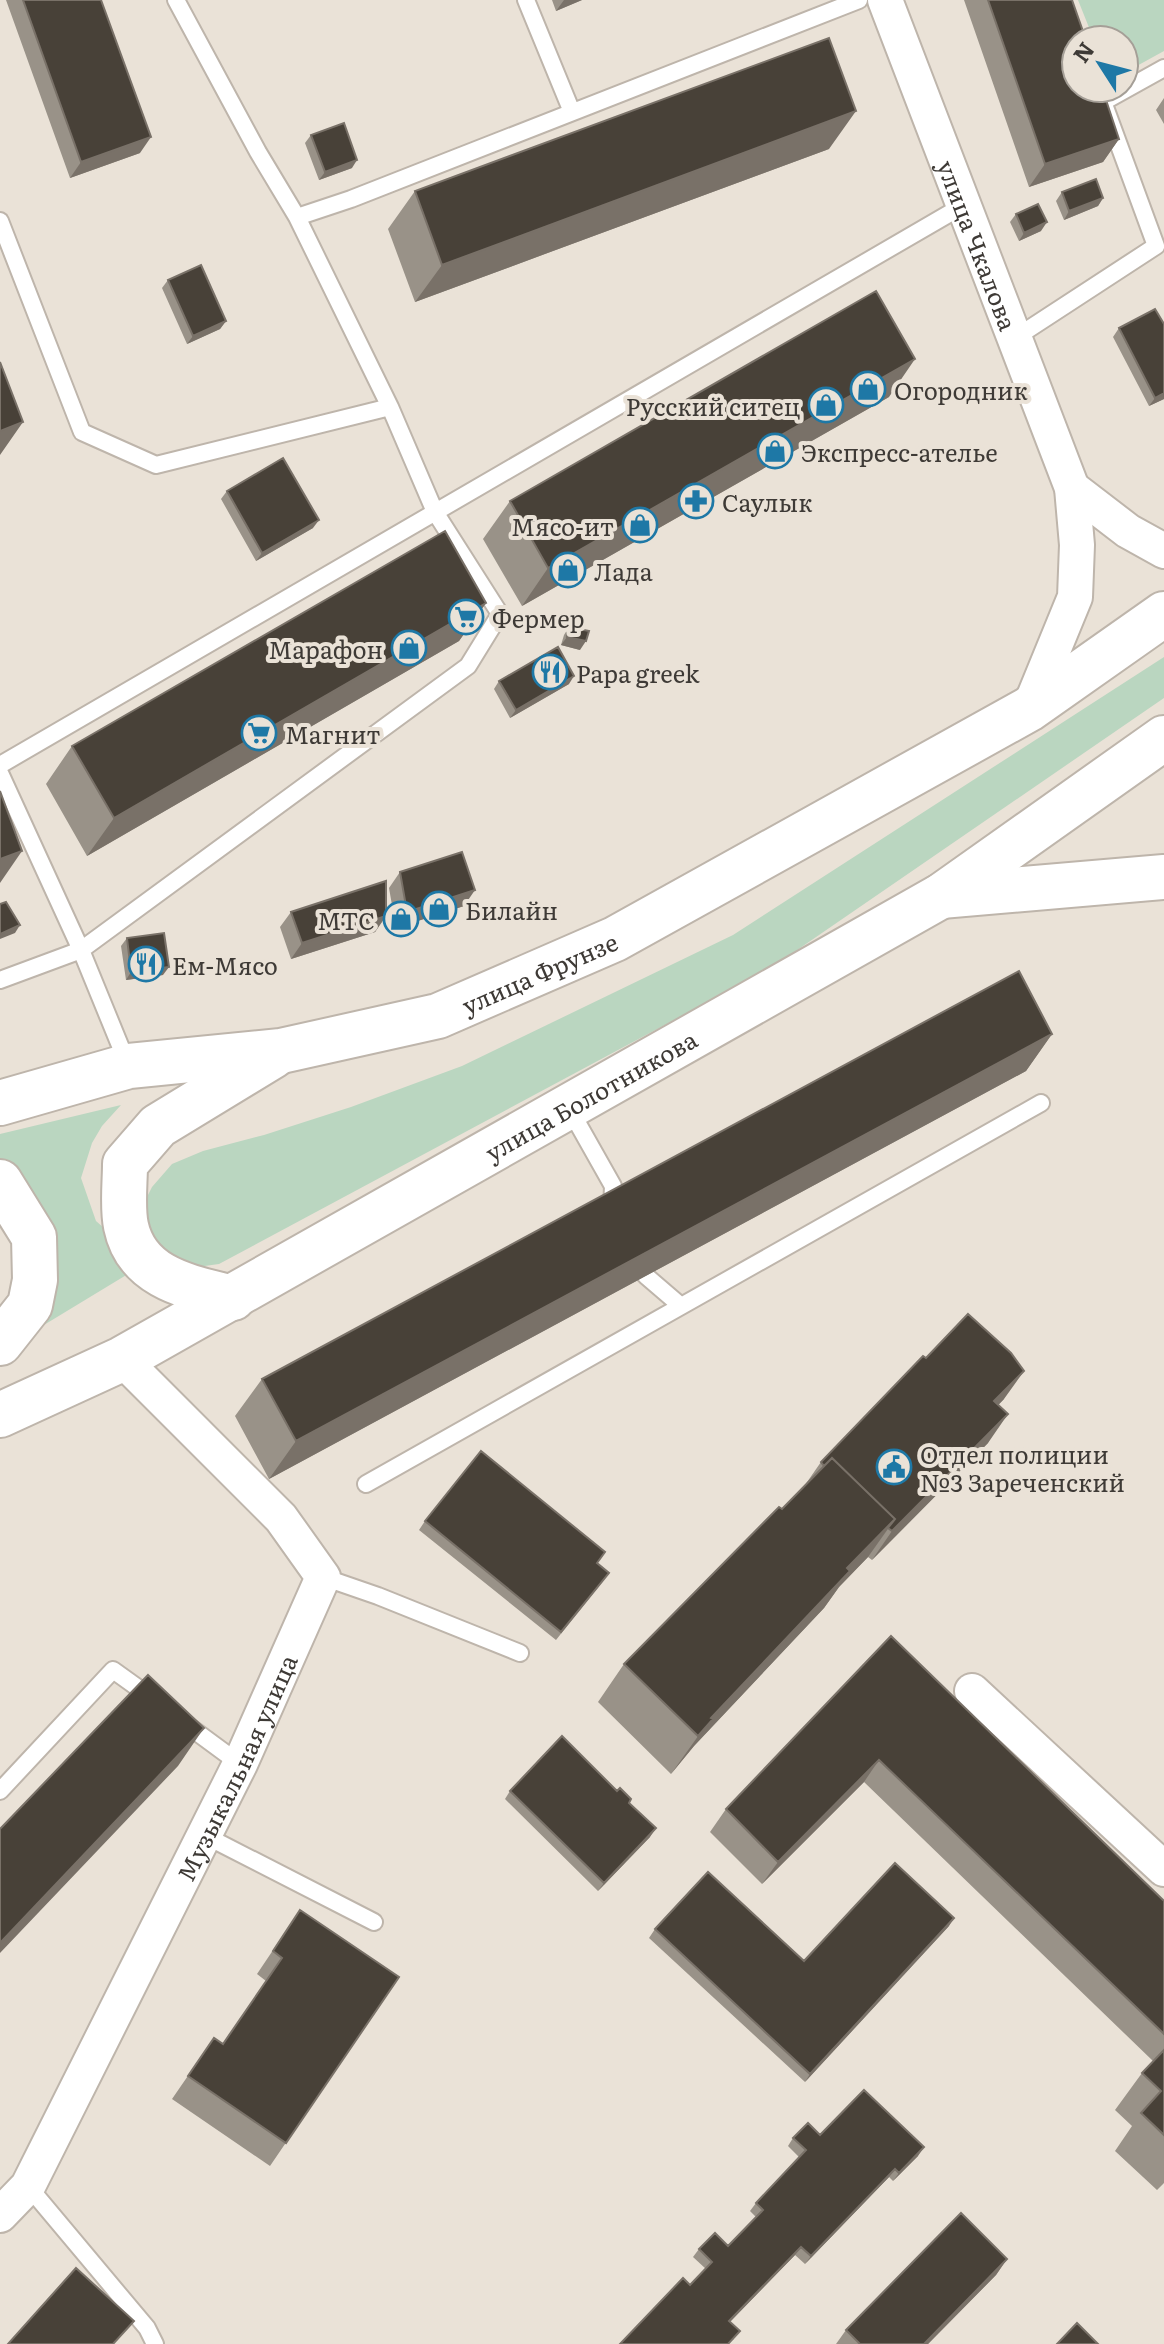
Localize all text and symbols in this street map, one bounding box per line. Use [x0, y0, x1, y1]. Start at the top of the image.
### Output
north arrow [1060, 24, 1140, 104]
text: N [1064, 34, 1101, 69]
street label: улица Чкалова [930, 154, 1027, 335]
shop icon: Огородник [849, 370, 887, 408]
place label: Огородник [894, 372, 1028, 407]
shop icon: Русский ситец [807, 386, 845, 424]
place label: Русский ситец [626, 388, 800, 423]
shop icon: Экспресс-ателье [756, 432, 794, 470]
place label: Экспресс-ателье [801, 434, 998, 469]
pharmacy icon: Саулык [677, 482, 715, 520]
place label: Саулык [722, 484, 812, 519]
shop icon: Мясо-ит [621, 506, 659, 544]
place label: Мясо-ит [511, 508, 614, 543]
shop icon: Лада [549, 551, 587, 589]
place label: Лада [594, 553, 653, 588]
supermarket icon: Фермер [447, 598, 485, 636]
place label: Фермер [492, 600, 585, 635]
shop icon: Марафон [390, 629, 428, 667]
place label: Марафон [268, 631, 383, 666]
restaurant icon: Papa greek [531, 653, 569, 691]
place label: Papa greek [576, 655, 700, 690]
supermarket icon: Магнит [240, 714, 278, 752]
place label: Магнит [285, 716, 381, 751]
shop icon: Билайн [420, 890, 458, 928]
place label: Билайн [465, 892, 558, 927]
shop icon: МТС [382, 900, 420, 938]
place label: МТС [317, 902, 375, 937]
street label: улица Фрунзе [456, 923, 623, 1021]
restaurant icon: Ем-Мясо [127, 945, 165, 983]
place label: Ем-Мясо [172, 947, 278, 982]
street label: улица Болотникова [478, 1020, 703, 1168]
place label: Отдел полиции №3 Зареченский [920, 1436, 1125, 1499]
public building icon: Отдел полиции №3 Зареченский [875, 1448, 913, 1486]
street label: Музыкальная улица [167, 1648, 304, 1886]

